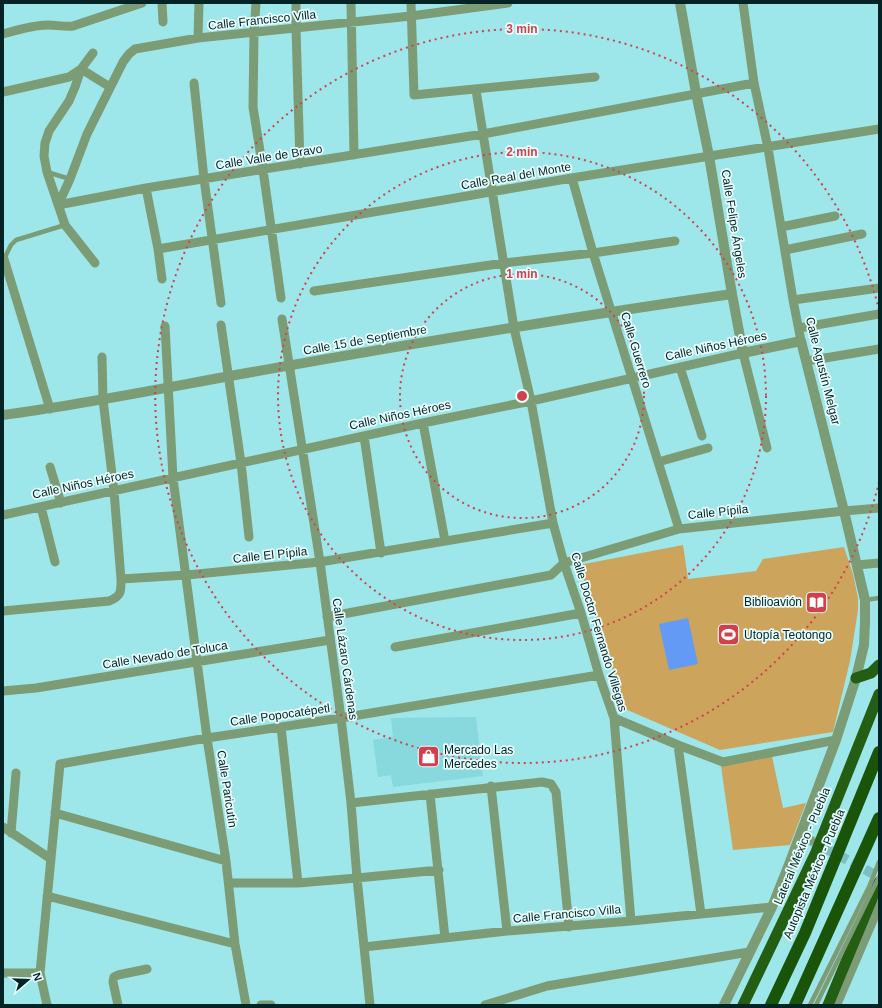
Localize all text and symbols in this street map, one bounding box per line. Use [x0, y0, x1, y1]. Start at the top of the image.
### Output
street label: Calle Francisco Villa [207, 7, 317, 33]
text: 3 min [506, 22, 538, 36]
street label: Calle Valle de Bravo [215, 142, 324, 172]
text: 2 min [506, 145, 538, 159]
street label: Calle Real del Monte [460, 159, 572, 193]
street label: Calle Felipe Ángeles [718, 168, 751, 279]
text: 1 min [506, 267, 538, 281]
street label: Calle Guerrero [618, 310, 654, 390]
street label: Calle Agustín Melgar [803, 316, 843, 426]
street label: Calle 15 de Septiembre [302, 322, 428, 358]
street label: Calle Niños Héroes [664, 328, 768, 364]
centre of rings [515, 389, 529, 403]
street label: Calle Niños Héroes [348, 397, 452, 433]
street label: Calle Niños Héroes [31, 466, 135, 502]
street label: Calle Pípila [687, 502, 749, 522]
street label: Calle El Pípila [232, 544, 308, 566]
street label: Calle Doctor Fernando Villegas [568, 551, 630, 713]
library icon: Biblioavión [804, 589, 830, 615]
place label: Biblioavión [744, 595, 802, 609]
street label: Calle Lázaro Cárdenas [330, 597, 360, 721]
sports icon: Utopía Teotongo [715, 622, 741, 648]
place label: Utopía Teotongo [744, 628, 832, 642]
street label: Calle Nevado de Toluca [101, 638, 229, 672]
street label: Calle Popocatépetl [229, 701, 331, 729]
place label: Mercado Las Mercedes [444, 743, 513, 771]
shop icon: Mercado Las Mercedes [415, 744, 441, 770]
street label: Calle Paricutín [214, 749, 240, 829]
street label: Lateral México - Puebla [771, 785, 833, 907]
street label: Autopista México - Puebla [780, 807, 848, 941]
street label: Calle Francisco Villa [512, 902, 622, 926]
north arrow [8, 960, 48, 1000]
text: N [30, 971, 44, 983]

